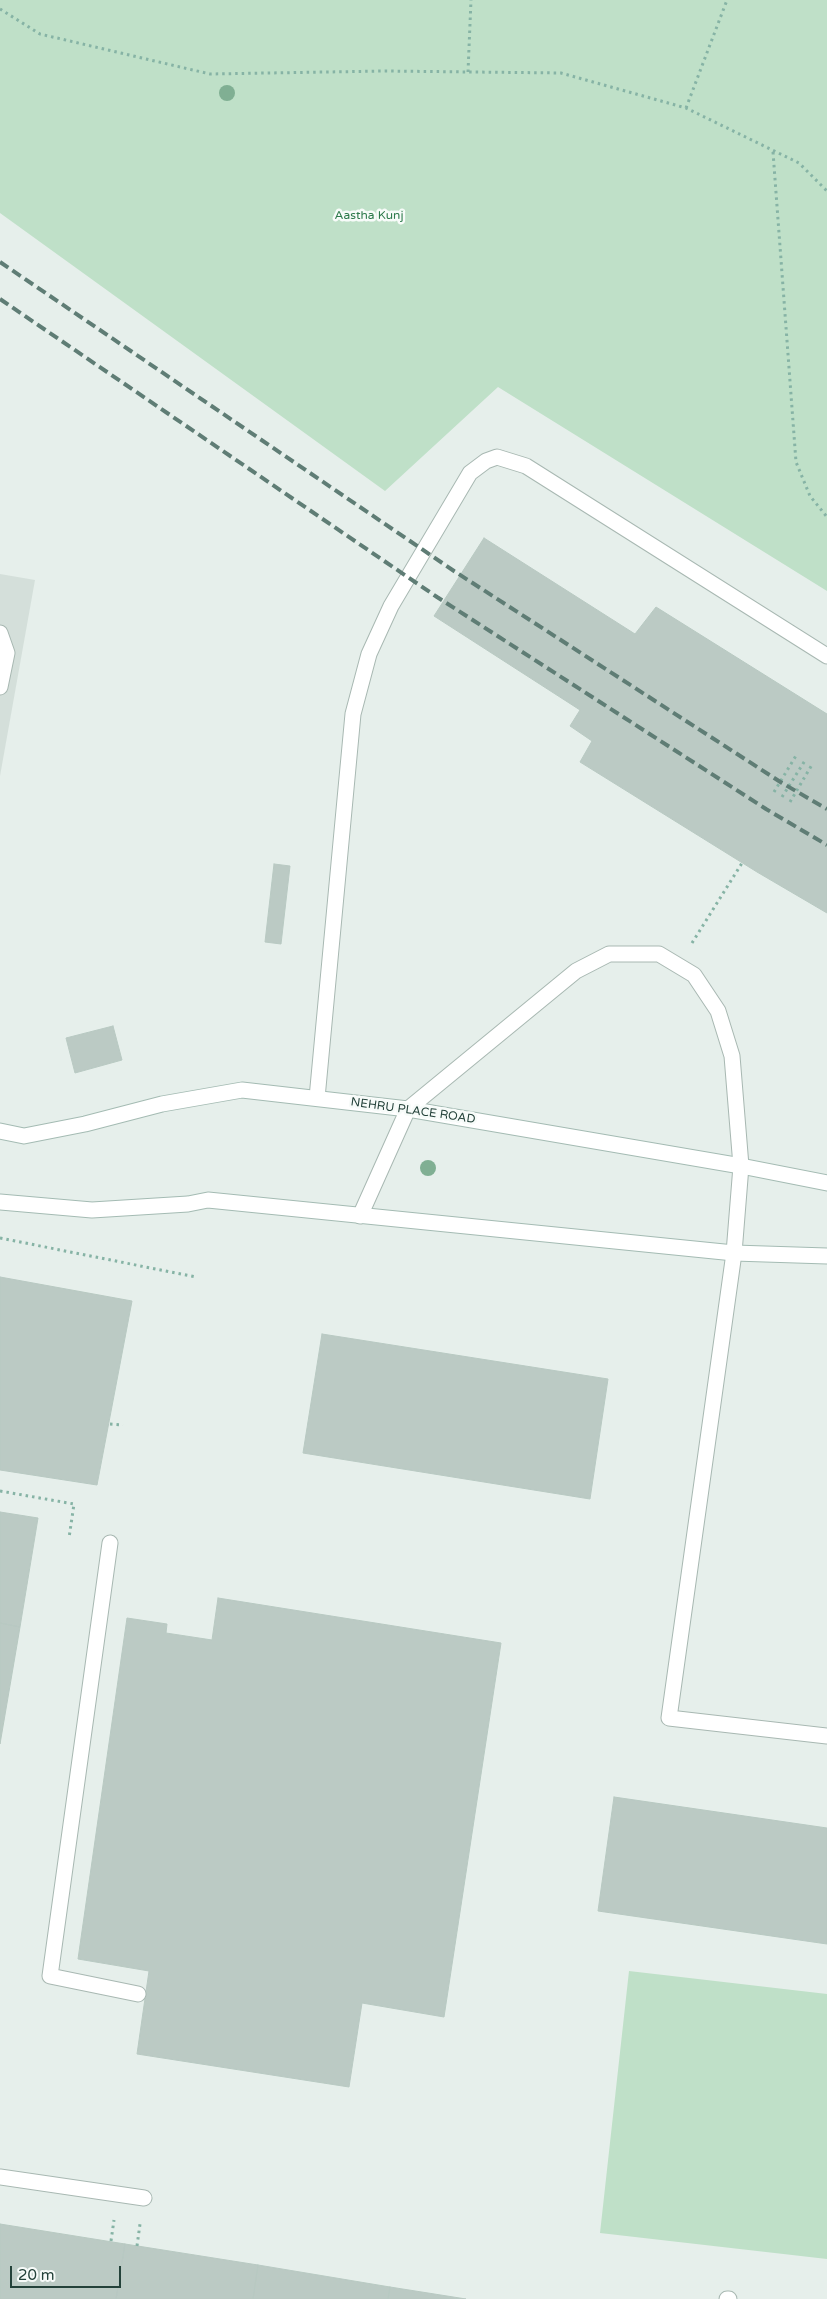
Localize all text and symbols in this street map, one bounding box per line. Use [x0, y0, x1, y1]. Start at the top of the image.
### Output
park label: Aastha Kunj [335, 209, 403, 223]
street label: NEHRU PLACE ROAD [350, 1095, 476, 1127]
scale bar [12, 2256, 124, 2288]
text: 20 m [18, 2266, 55, 2284]

